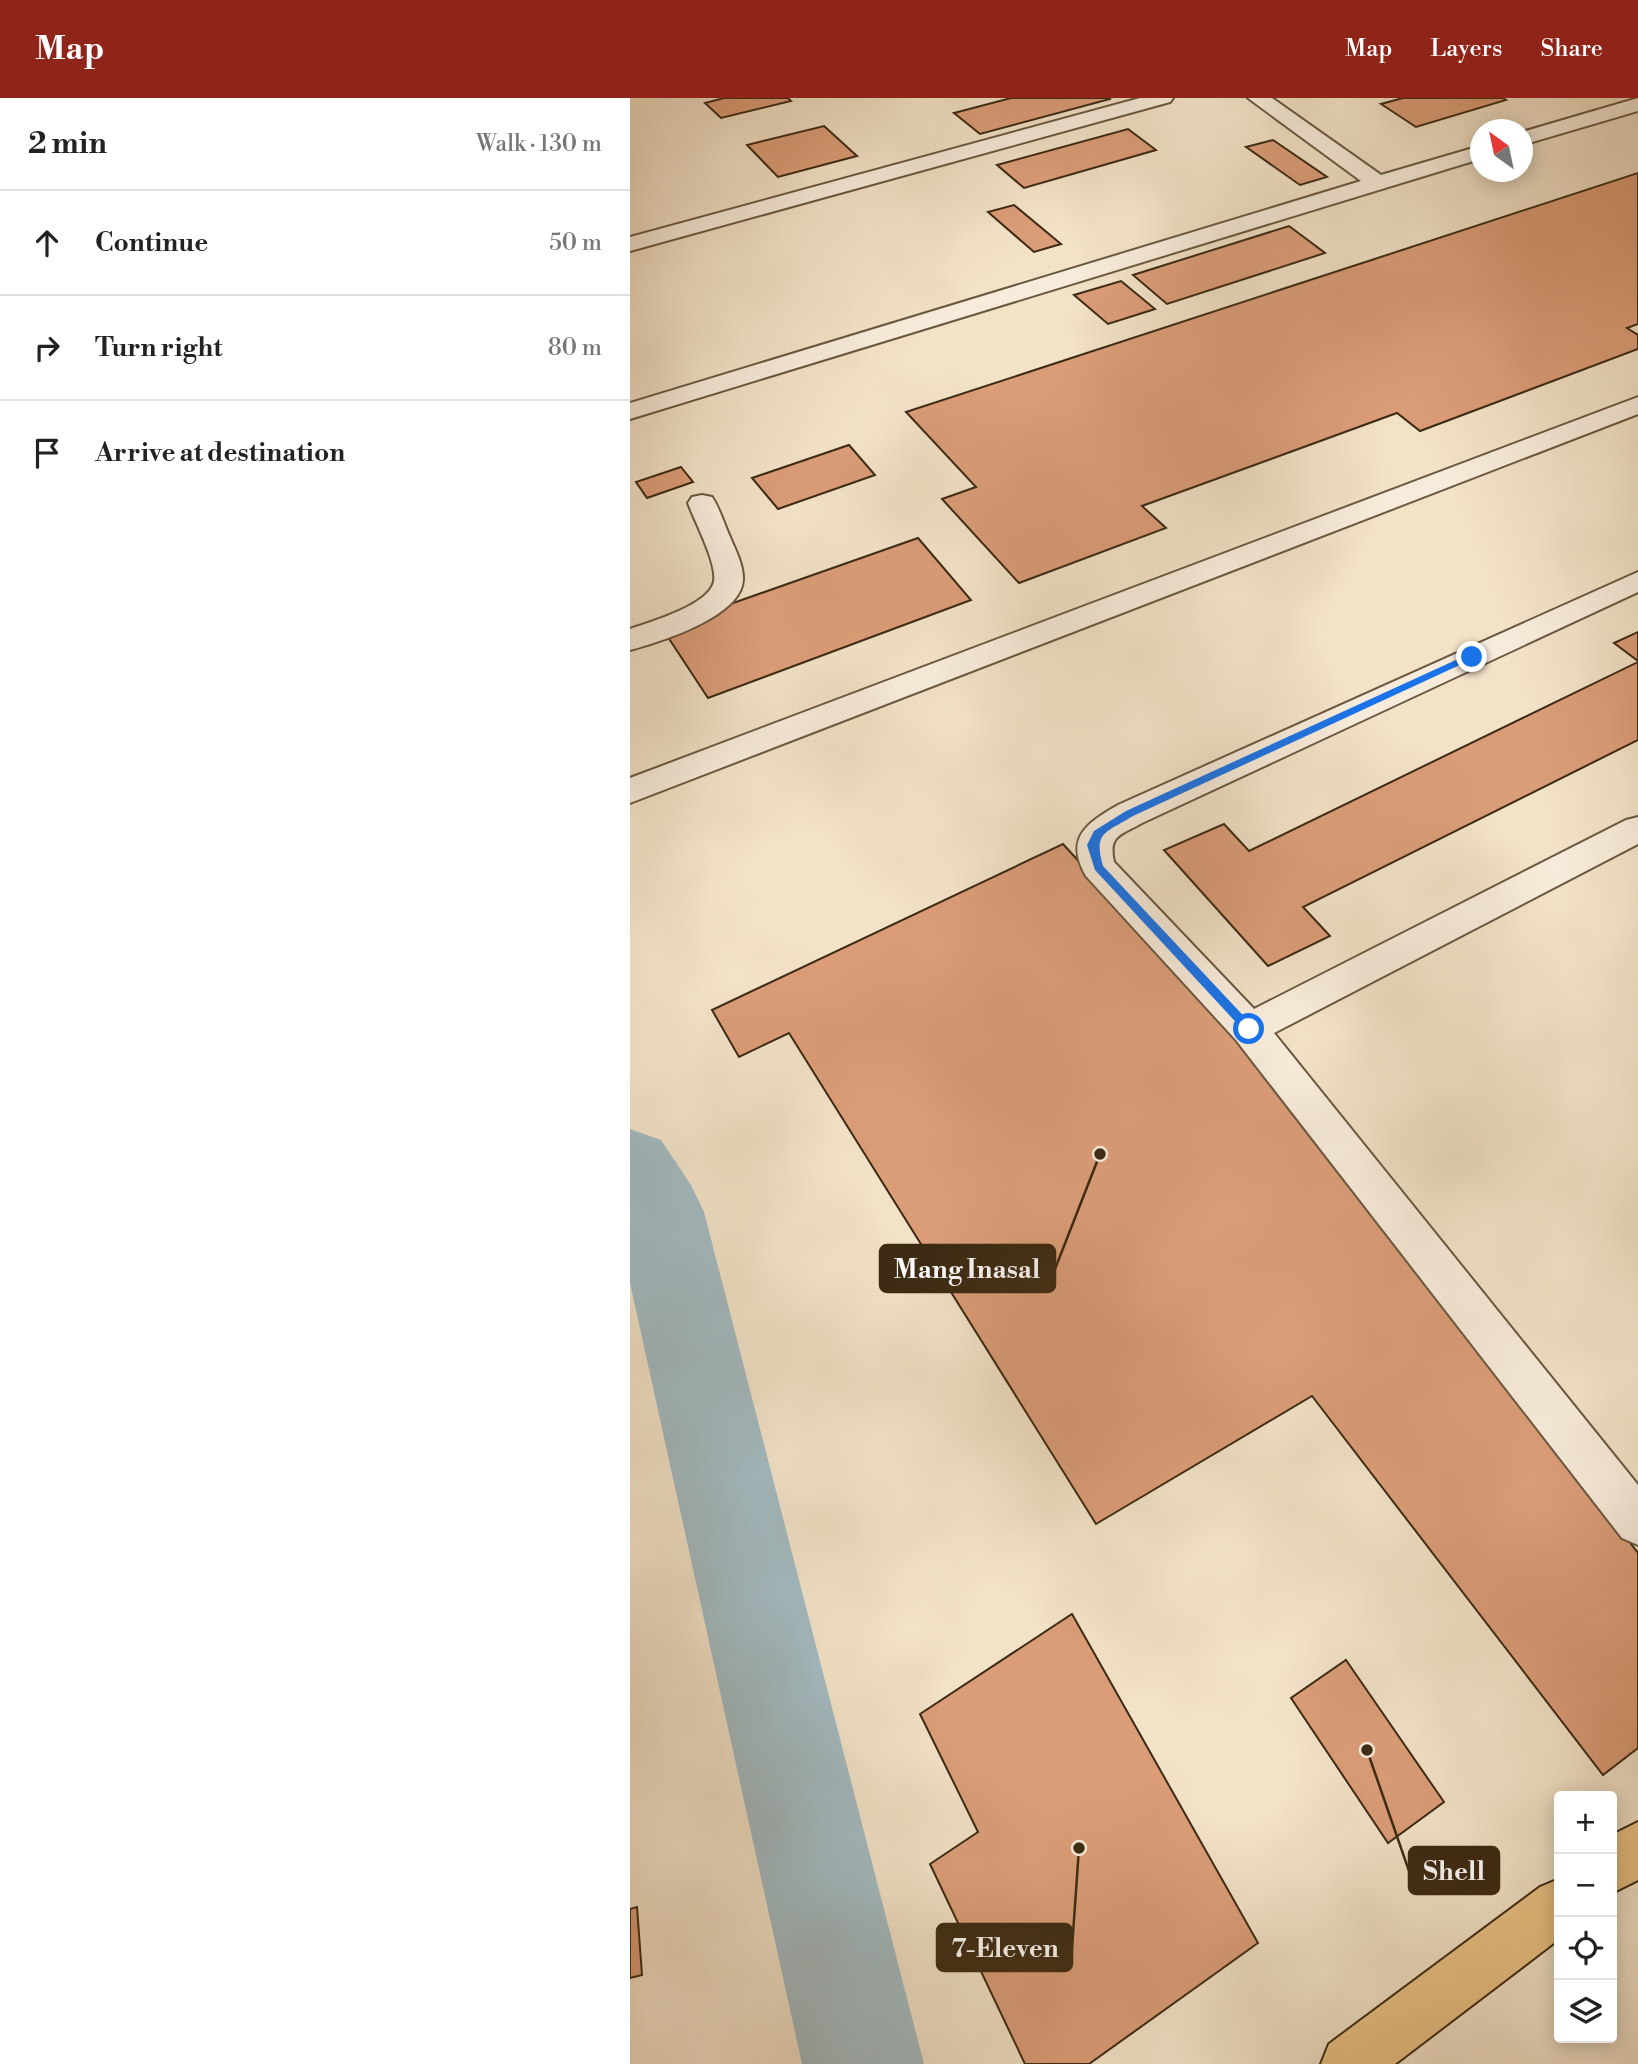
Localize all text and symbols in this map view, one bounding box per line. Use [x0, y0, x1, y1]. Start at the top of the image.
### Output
text: Map [35, 29, 104, 70]
text: Map [1345, 34, 1392, 64]
text: Layers [1430, 34, 1502, 64]
text: Share [1540, 34, 1603, 64]
north arrow [1470, 119, 1533, 182]
text: 2 min [28, 125, 107, 163]
text: Walk · 130 m [476, 130, 602, 158]
icon: ahead [28, 224, 66, 262]
text: Continue [95, 227, 208, 259]
text: 50 m [549, 229, 602, 257]
icon: right [28, 329, 66, 367]
text: Turn right [95, 332, 223, 364]
text: 80 m [548, 334, 602, 362]
icon: arrive [28, 434, 66, 472]
text: Arrive at destination [95, 437, 345, 469]
route end [1456, 641, 1487, 672]
route start [1233, 1013, 1264, 1044]
callout: Mang Inasal [880, 1245, 1055, 1292]
text: Mang Inasal [894, 1254, 1041, 1286]
map controls [1554, 1791, 1617, 2043]
button: + [1554, 1791, 1617, 1854]
callout: Shell [1409, 1847, 1499, 1894]
button: − [1554, 1854, 1617, 1917]
text: Shell [1423, 1856, 1485, 1888]
button: locate [1554, 1917, 1617, 1980]
callout: 7-Eleven [937, 1924, 1072, 1971]
text: 7-Eleven [951, 1933, 1059, 1965]
button: layers [1554, 1980, 1617, 2043]

